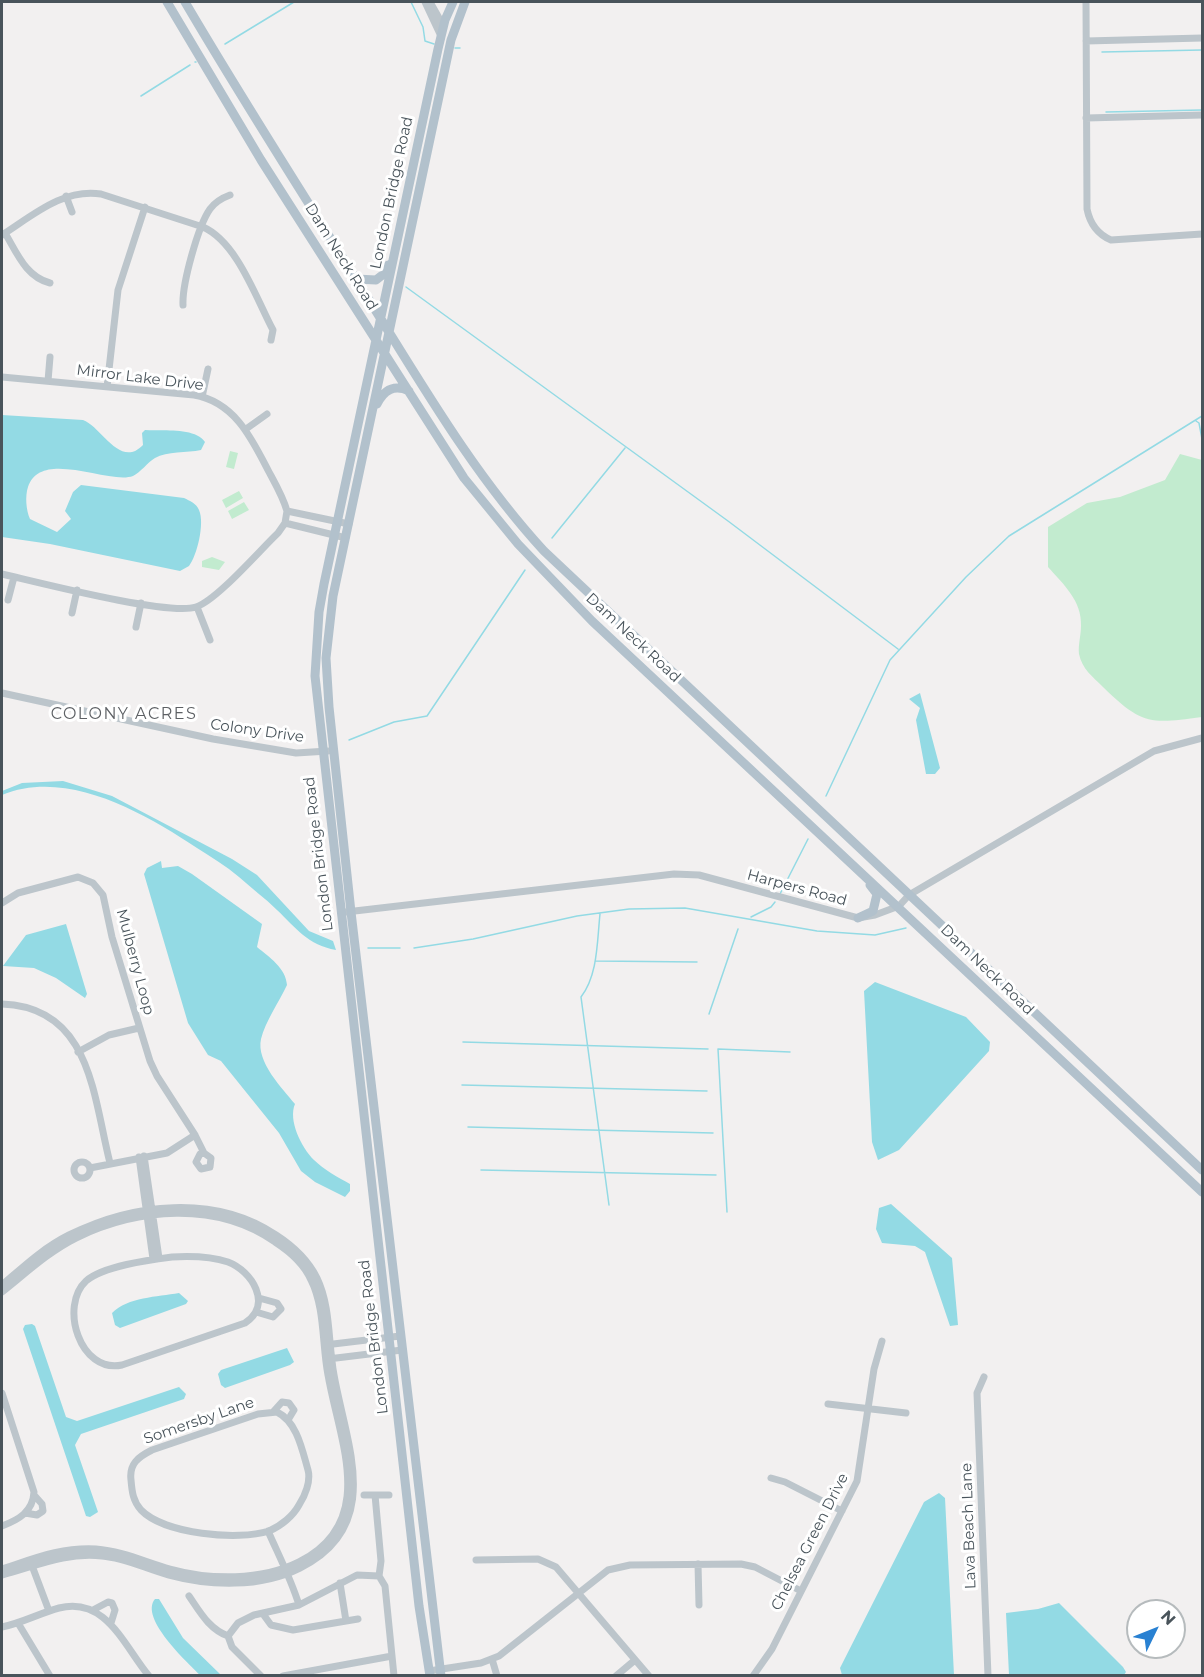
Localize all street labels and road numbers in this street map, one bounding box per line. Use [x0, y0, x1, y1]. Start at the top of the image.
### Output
street label: London Bridge Road [367, 115, 417, 271]
street label: Dam Neck Road [301, 200, 381, 314]
street label: Mirror Lake Drive [75, 361, 205, 395]
street label: Dam Neck Road [582, 590, 684, 686]
street label: Colony Drive [209, 716, 305, 746]
street label: London Bridge Road [301, 776, 337, 932]
street label: Harpers Road [745, 866, 849, 910]
street label: Mulberry Loop [112, 907, 158, 1017]
street label: Dam Neck Road [937, 921, 1037, 1019]
street label: London Bridge Road [356, 1259, 392, 1415]
street label: Somersby Lane [141, 1394, 257, 1448]
street label: Lava Beach Lane [958, 1463, 980, 1589]
street label: Chelsea Green Drive [768, 1470, 852, 1614]

